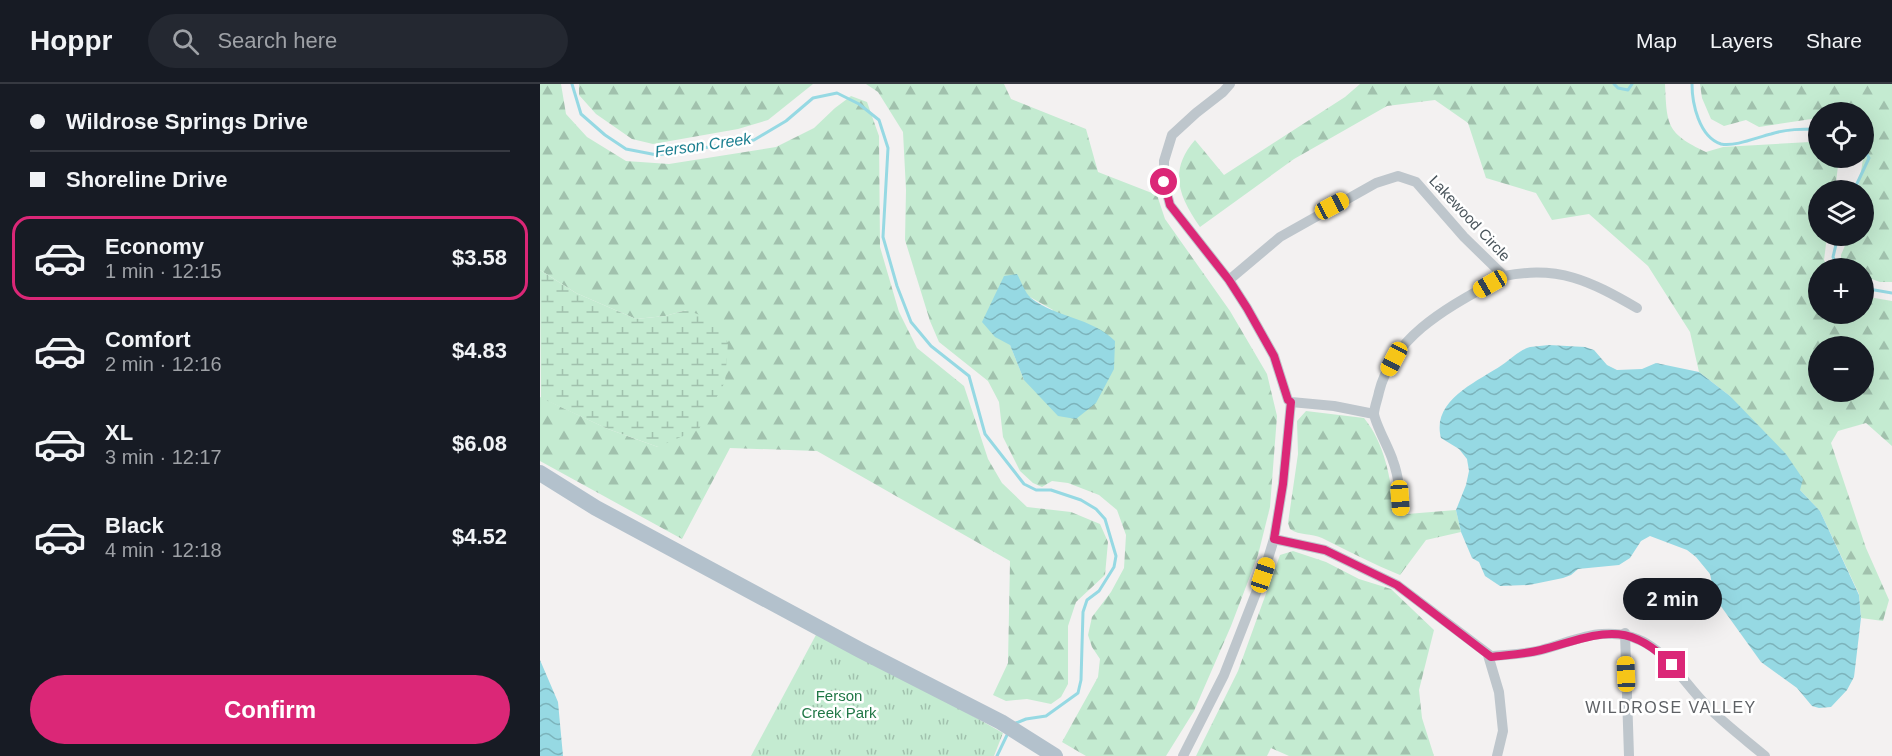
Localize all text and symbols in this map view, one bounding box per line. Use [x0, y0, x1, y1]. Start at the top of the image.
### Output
search box [148, 14, 568, 68]
text: Hoppr [30, 25, 112, 56]
icon: search [169, 25, 202, 58]
text: Search here [217, 28, 337, 53]
text: Map [1636, 29, 1677, 52]
text: Layers [1710, 29, 1773, 52]
text: Share [1806, 29, 1862, 52]
map controls [1808, 102, 1874, 402]
button: locate [1808, 102, 1874, 168]
text: Wildrose Springs Drive [66, 109, 308, 134]
water label: Ferson Creek [654, 130, 753, 160]
text: Shoreline Drive [66, 167, 227, 192]
route start [1150, 168, 1177, 195]
street label: Lakewood Circle [1426, 172, 1514, 264]
button: layers [1808, 180, 1874, 246]
car [1312, 190, 1352, 222]
icon: car [33, 231, 87, 285]
text: Economy [105, 234, 204, 259]
text: $3.58 [452, 245, 507, 270]
button: + [1808, 258, 1874, 324]
text: 1 min · 12:15 [105, 260, 222, 282]
car [1470, 267, 1510, 301]
icon: car [33, 324, 87, 378]
text: Comfort [105, 327, 191, 352]
button: − [1808, 336, 1874, 402]
text: $4.83 [452, 338, 507, 363]
car [1378, 339, 1410, 379]
text: 2 min · 12:16 [105, 353, 222, 375]
icon: car [33, 417, 87, 471]
text: XL [105, 420, 133, 445]
text: $6.08 [452, 431, 507, 456]
text: 3 min · 12:17 [105, 446, 222, 468]
car [1390, 479, 1410, 517]
icon: car [33, 510, 87, 564]
text: Black [105, 513, 164, 538]
text: $4.52 [452, 524, 507, 549]
text: 4 min · 12:18 [105, 539, 222, 561]
car [1249, 555, 1277, 595]
callout: 2 min [1622, 578, 1722, 620]
text: 2 min [1646, 588, 1699, 610]
route end [1658, 651, 1685, 678]
car [1616, 656, 1636, 692]
button: Confirm [30, 675, 510, 744]
park label: Ferson Creek Park [801, 687, 877, 721]
district label: WILDROSE VALLEY [1585, 699, 1757, 716]

